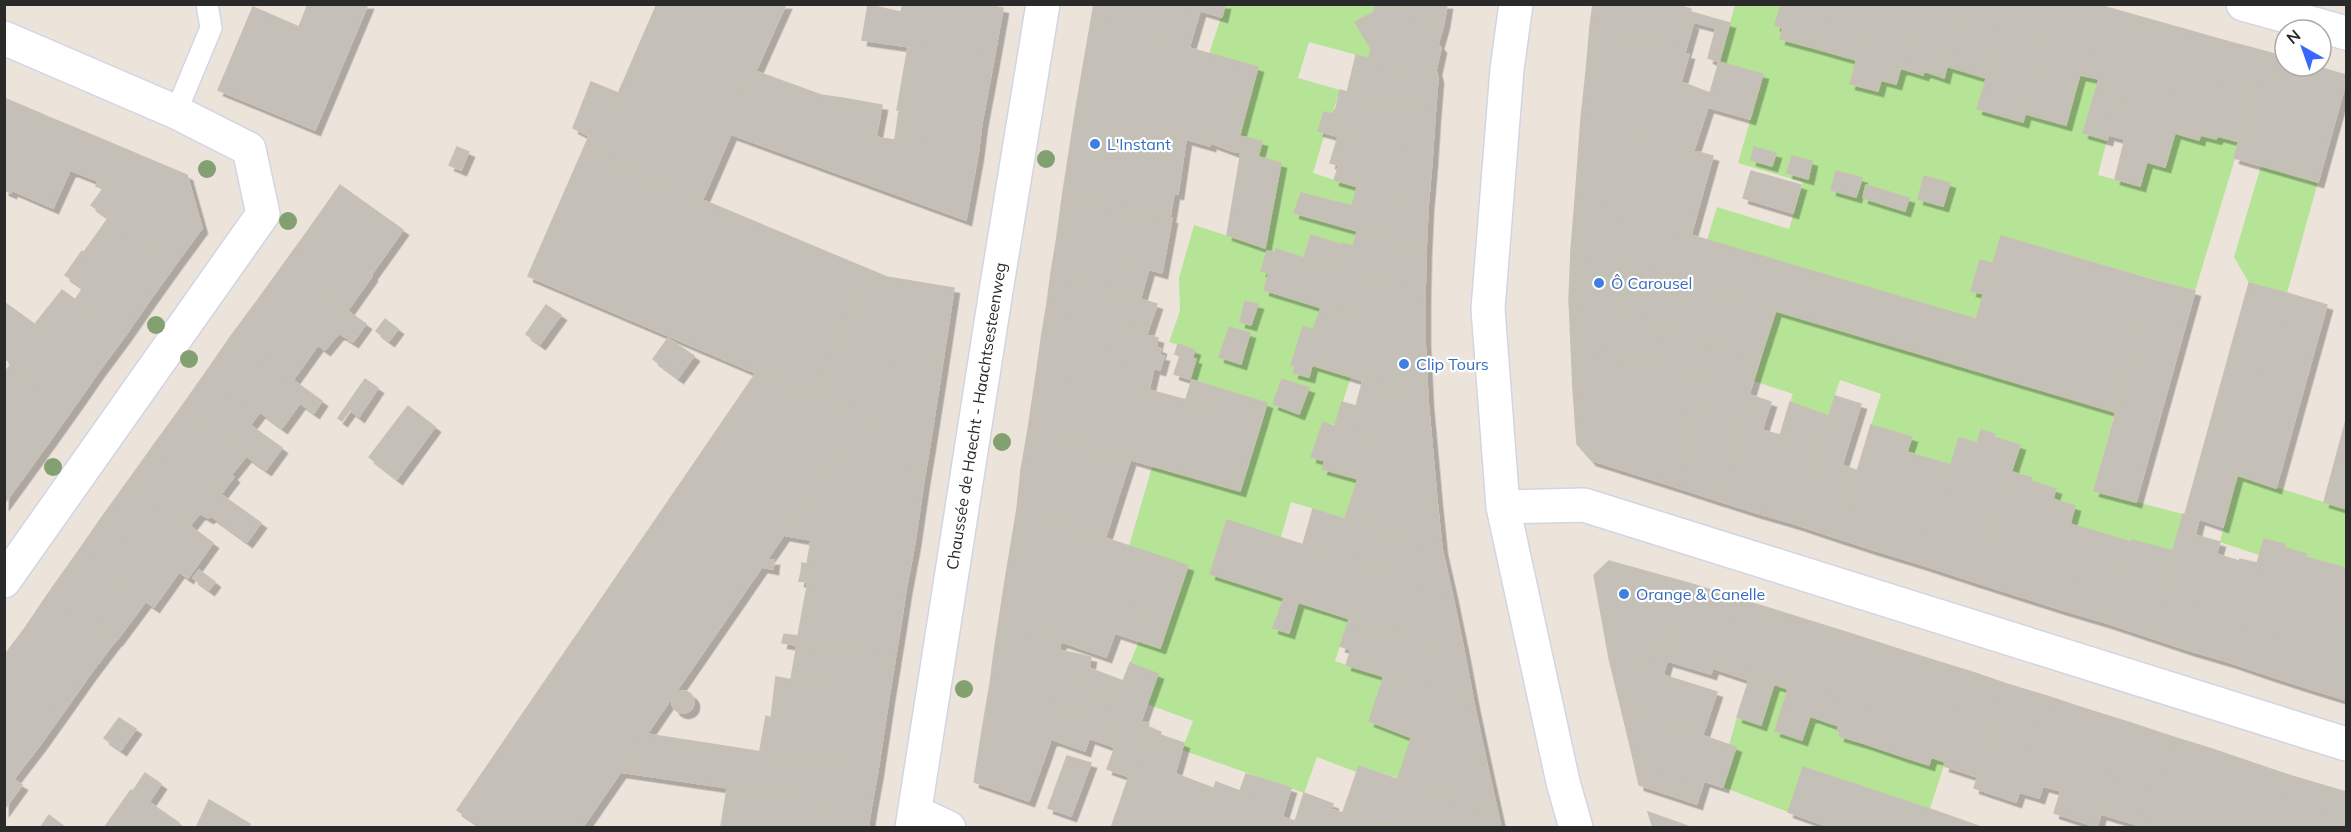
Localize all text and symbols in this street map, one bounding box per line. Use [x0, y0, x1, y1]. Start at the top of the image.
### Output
north arrow [2273, 18, 2333, 78]
text: N [2282, 25, 2304, 48]
place label: L'Instant [1107, 134, 1171, 154]
marker: L'Instant [1088, 137, 1102, 151]
street label: Chaussée de Haecht - Haachtsesteenweg [942, 261, 1010, 571]
place label: Ô Carousel [1611, 273, 1692, 293]
marker: Ô Carousel [1592, 276, 1606, 290]
place label: Clip Tours [1416, 354, 1489, 374]
marker: Clip Tours [1397, 357, 1411, 371]
place label: Orange & Canelle [1636, 584, 1765, 604]
marker: Orange & Canelle [1617, 587, 1631, 601]

